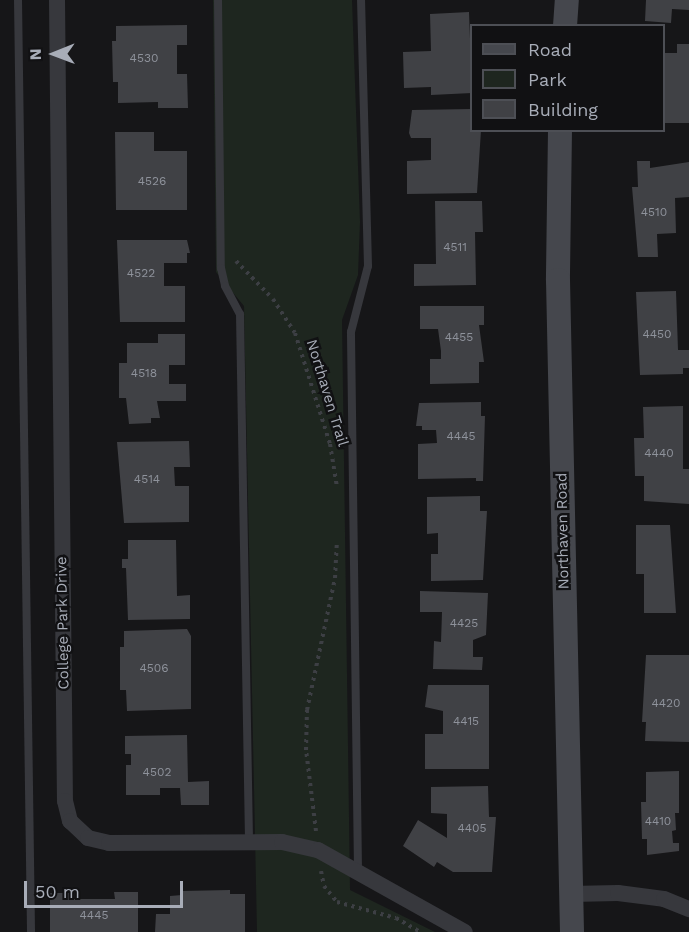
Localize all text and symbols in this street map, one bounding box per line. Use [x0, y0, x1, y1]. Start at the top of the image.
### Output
north arrow [24, 24, 84, 84]
legend [470, 24, 665, 132]
text: Road [528, 39, 572, 60]
text: N [26, 48, 45, 60]
house number: 4530 [130, 52, 158, 66]
text: Park [528, 69, 567, 90]
text: Building [528, 99, 598, 120]
house number: 4526 [138, 175, 166, 189]
house number: 4510 [641, 206, 667, 220]
house number: 4511 [443, 241, 467, 255]
house number: 4522 [127, 267, 155, 281]
house number: 4450 [642, 328, 672, 342]
house number: 4455 [445, 331, 473, 345]
street label: Northaven Trail [302, 337, 352, 449]
house number: 4518 [131, 367, 157, 381]
house number: 4445 [447, 430, 475, 444]
house number: 4440 [644, 447, 674, 461]
street label: Northaven Road [553, 472, 573, 590]
house number: 4514 [134, 473, 160, 487]
street label: College Park Drive [53, 556, 73, 690]
house number: 4425 [450, 617, 478, 631]
house number: 4506 [139, 662, 169, 676]
house number: 4420 [651, 697, 681, 711]
house number: 4415 [453, 715, 479, 729]
house number: 4502 [143, 766, 171, 780]
house number: 4410 [645, 815, 671, 829]
house number: 4405 [457, 822, 487, 836]
scale bar [27, 869, 186, 907]
text: 50 m [35, 881, 80, 902]
house number: 4445 [80, 909, 108, 923]

